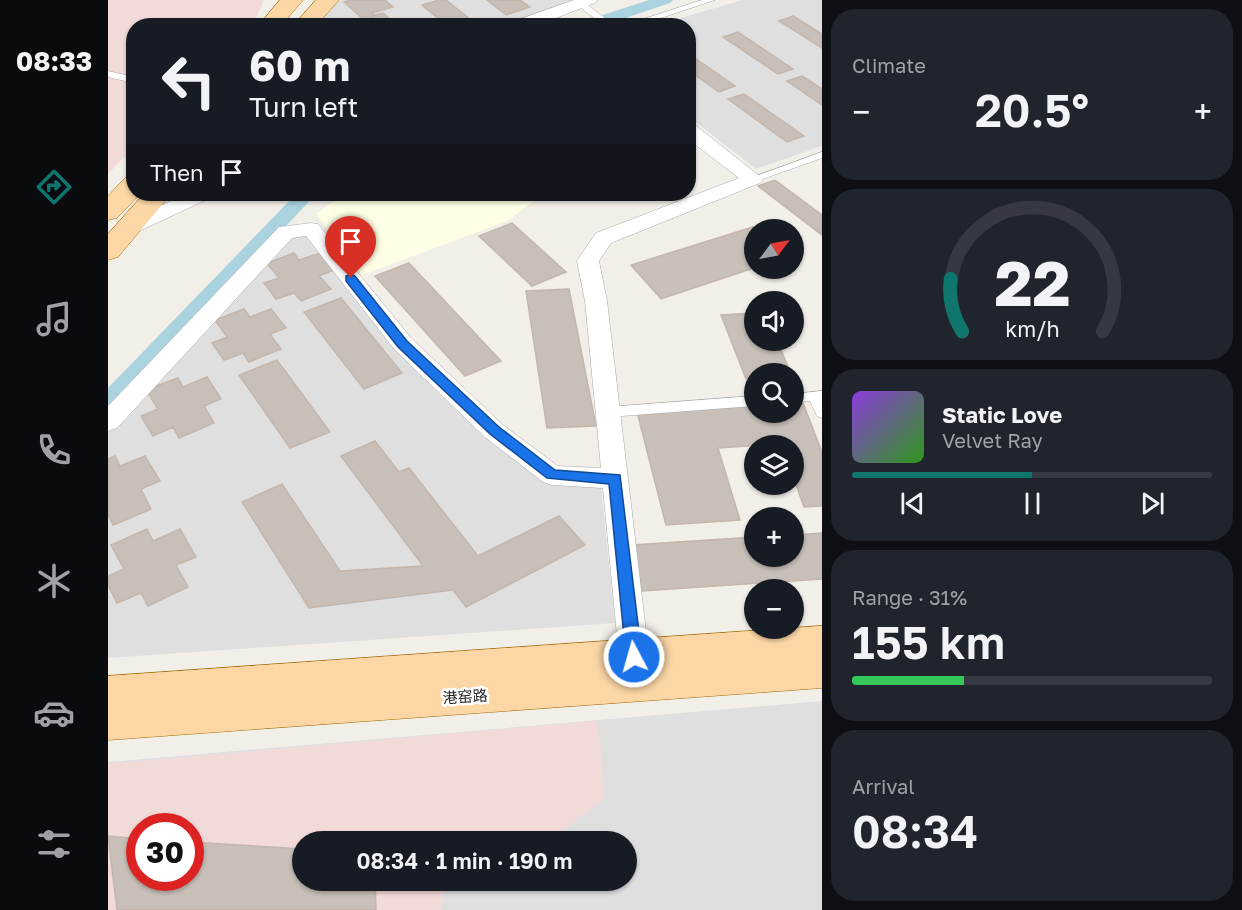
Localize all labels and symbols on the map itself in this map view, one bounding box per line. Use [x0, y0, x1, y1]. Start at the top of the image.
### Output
pin [325, 216, 376, 278]
north arrow [744, 219, 804, 279]
position arrow [602, 625, 666, 689]
street label: 港窑路 [442, 685, 488, 707]
speed limit sign: 30 [126, 813, 204, 891]

